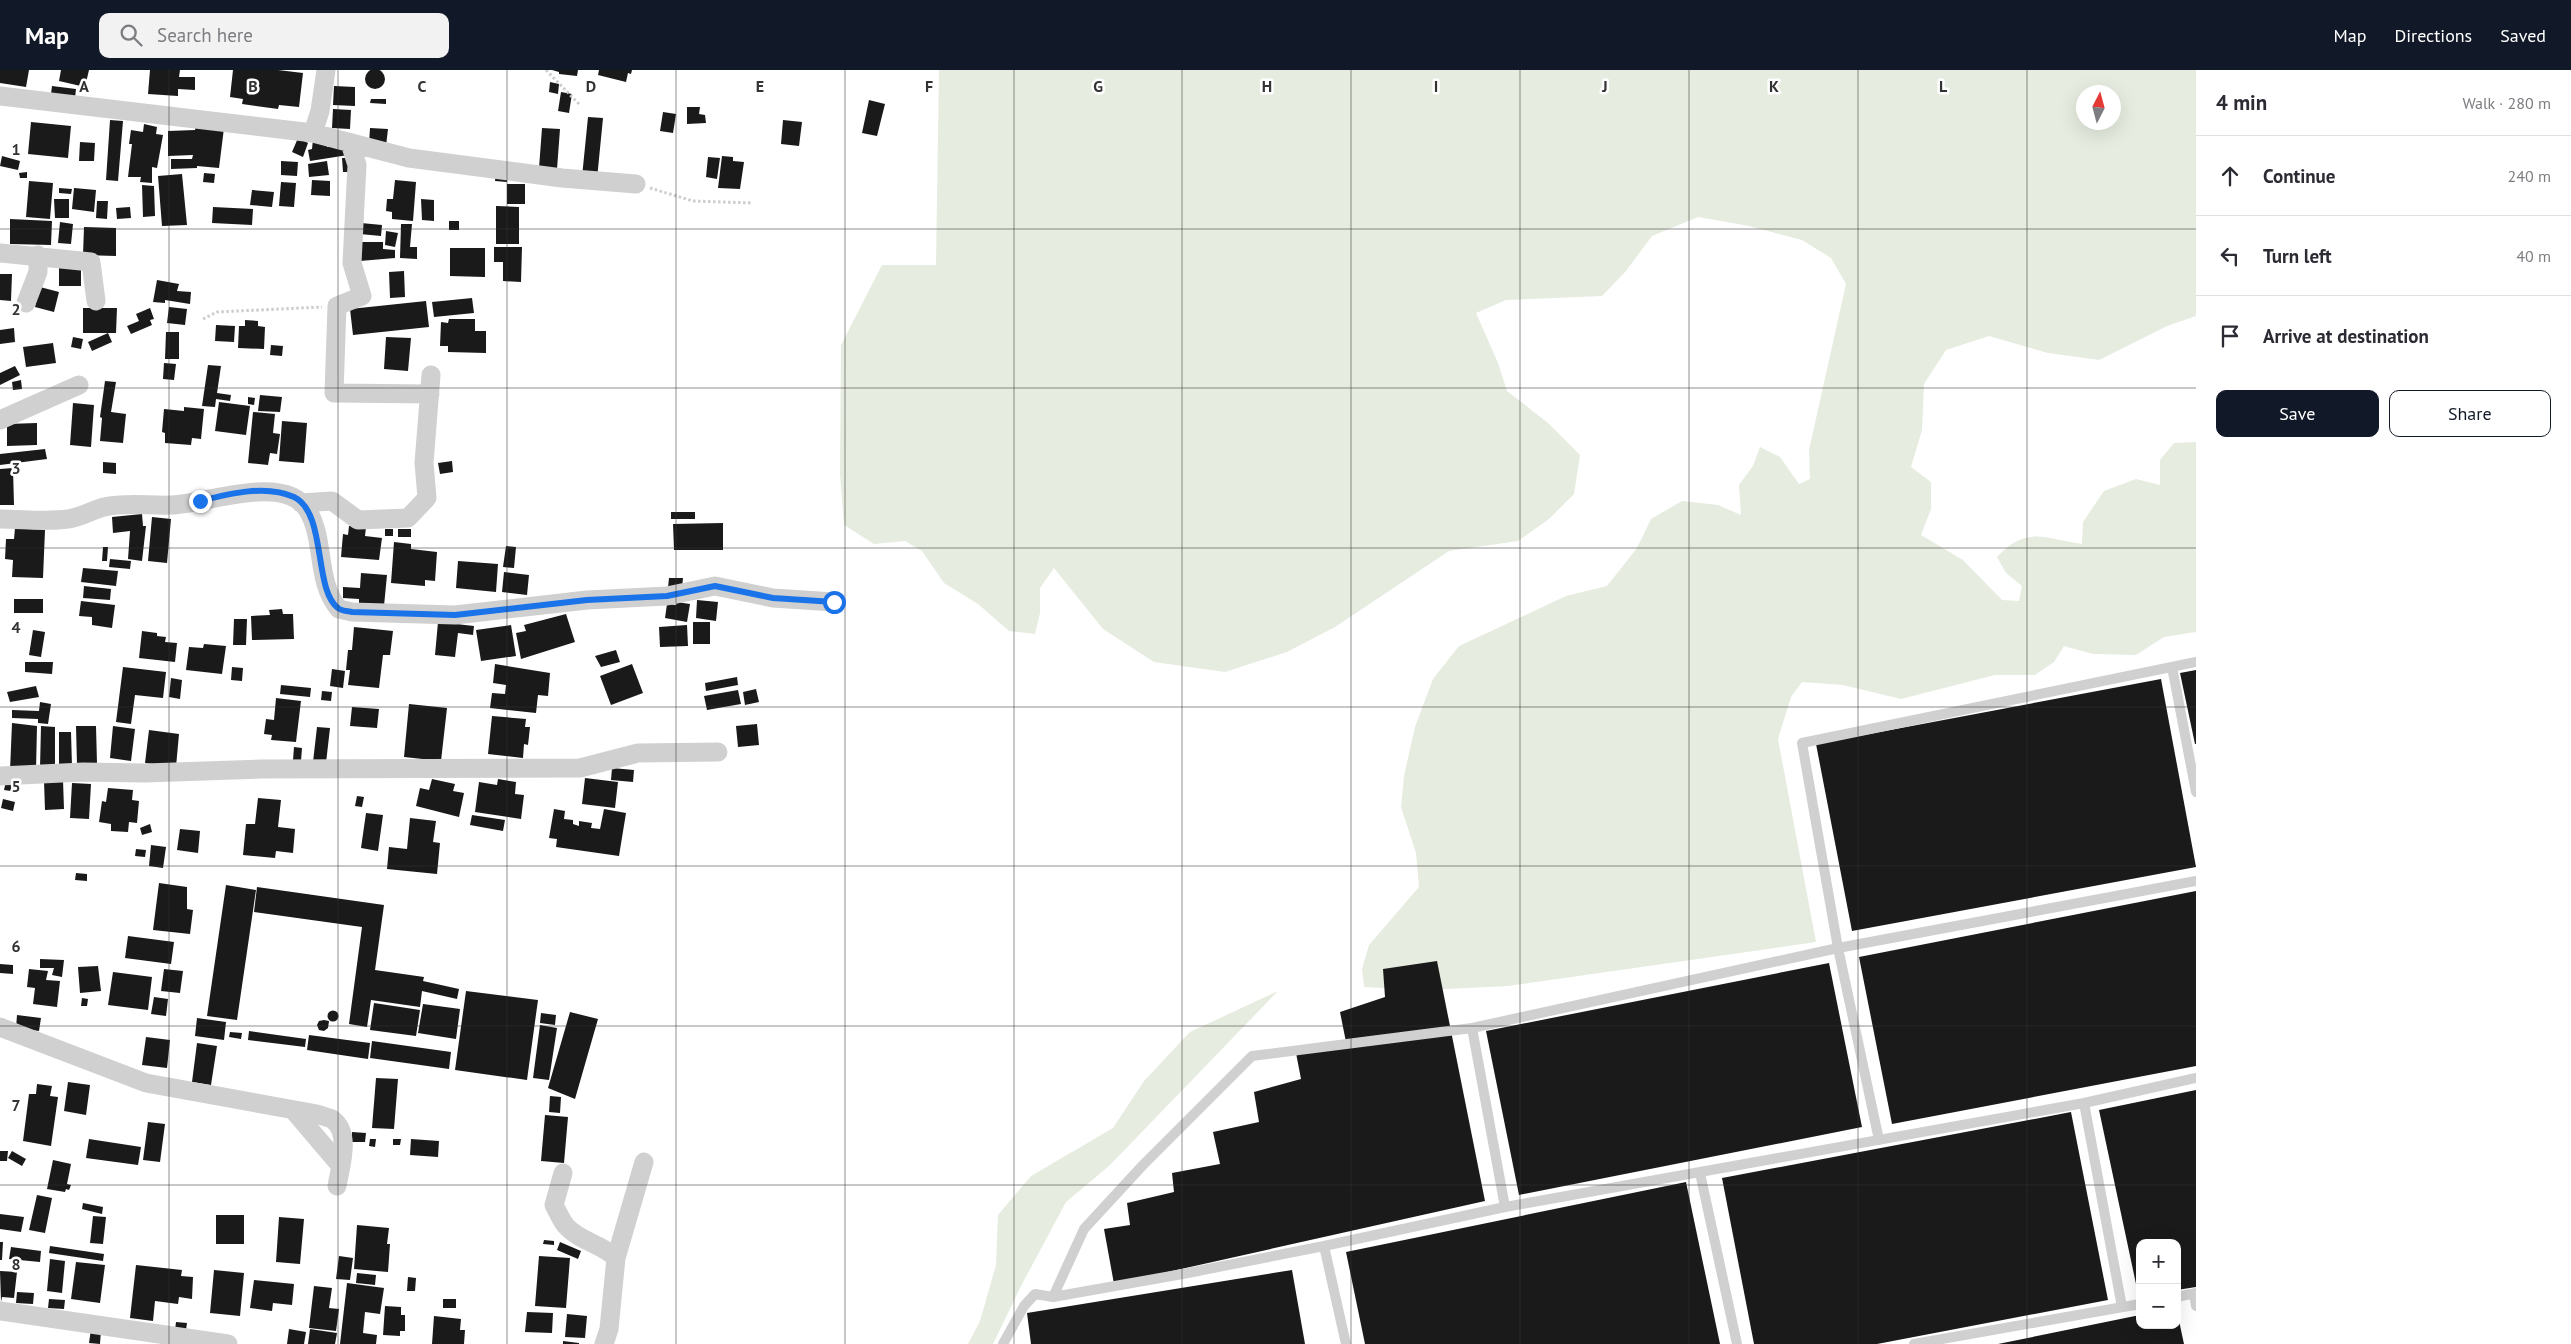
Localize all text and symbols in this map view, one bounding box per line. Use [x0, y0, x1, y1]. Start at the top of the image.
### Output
search box [99, 13, 449, 58]
text: Map [25, 20, 69, 51]
icon: search [117, 21, 145, 49]
text: Search here [157, 23, 253, 47]
text: Map [2334, 24, 2366, 47]
text: Directions [2394, 24, 2472, 47]
text: Saved [2500, 24, 2546, 47]
text: A [79, 76, 89, 96]
text: B [248, 76, 258, 96]
text: C [418, 76, 427, 96]
text: D [586, 76, 596, 96]
text: E [756, 76, 764, 96]
text: F [925, 76, 933, 96]
text: G [1093, 76, 1103, 96]
text: H [1262, 76, 1272, 96]
text: I [1434, 76, 1438, 96]
text: J [1601, 76, 1608, 96]
text: K [1769, 76, 1779, 96]
text: L [1939, 76, 1948, 96]
north arrow [2076, 85, 2121, 130]
text: 4 min [2216, 89, 2267, 116]
text: Walk · 280 m [2462, 93, 2551, 113]
text: 1 [11, 139, 21, 159]
icon: ahead [2216, 162, 2244, 190]
text: Continue [2263, 164, 2335, 188]
text: 240 m [2508, 166, 2551, 186]
icon: left [2216, 242, 2244, 270]
text: Turn left [2263, 244, 2332, 268]
text: 40 m [2516, 246, 2551, 266]
text: 2 [11, 299, 21, 319]
icon: arrive [2216, 322, 2244, 350]
text: Arrive at destination [2263, 324, 2429, 348]
button: Save [2216, 390, 2379, 437]
button: Share [2389, 390, 2551, 437]
text: 3 [11, 458, 21, 478]
route end [189, 490, 212, 513]
route start [823, 591, 846, 614]
text: 4 [11, 617, 21, 637]
text: 5 [11, 776, 21, 796]
text: 6 [11, 936, 21, 956]
text: 7 [11, 1095, 21, 1115]
map controls [2136, 1239, 2181, 1329]
button: + [2136, 1239, 2181, 1284]
text: 8 [11, 1254, 21, 1274]
button: − [2136, 1284, 2181, 1329]

